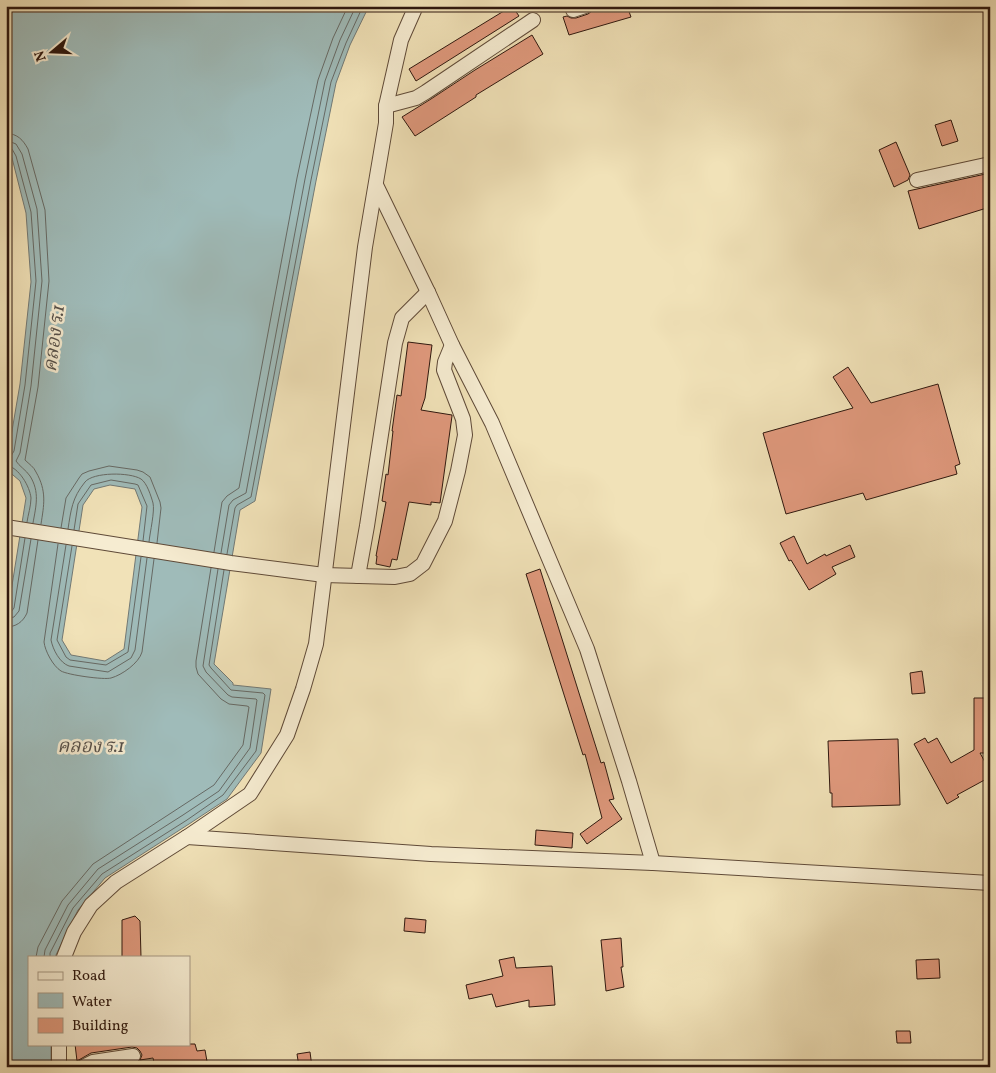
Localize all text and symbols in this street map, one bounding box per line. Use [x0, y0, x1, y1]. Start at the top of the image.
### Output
north arrow [28, 28, 78, 78]
text: N [30, 48, 52, 64]
water label: คลอง ร.1 [38, 303, 72, 373]
water label: คลอง ร.1 [57, 734, 125, 760]
legend [28, 956, 190, 1046]
text: Road [72, 966, 106, 987]
text: Water [72, 992, 112, 1013]
text: Building [72, 1016, 129, 1037]

